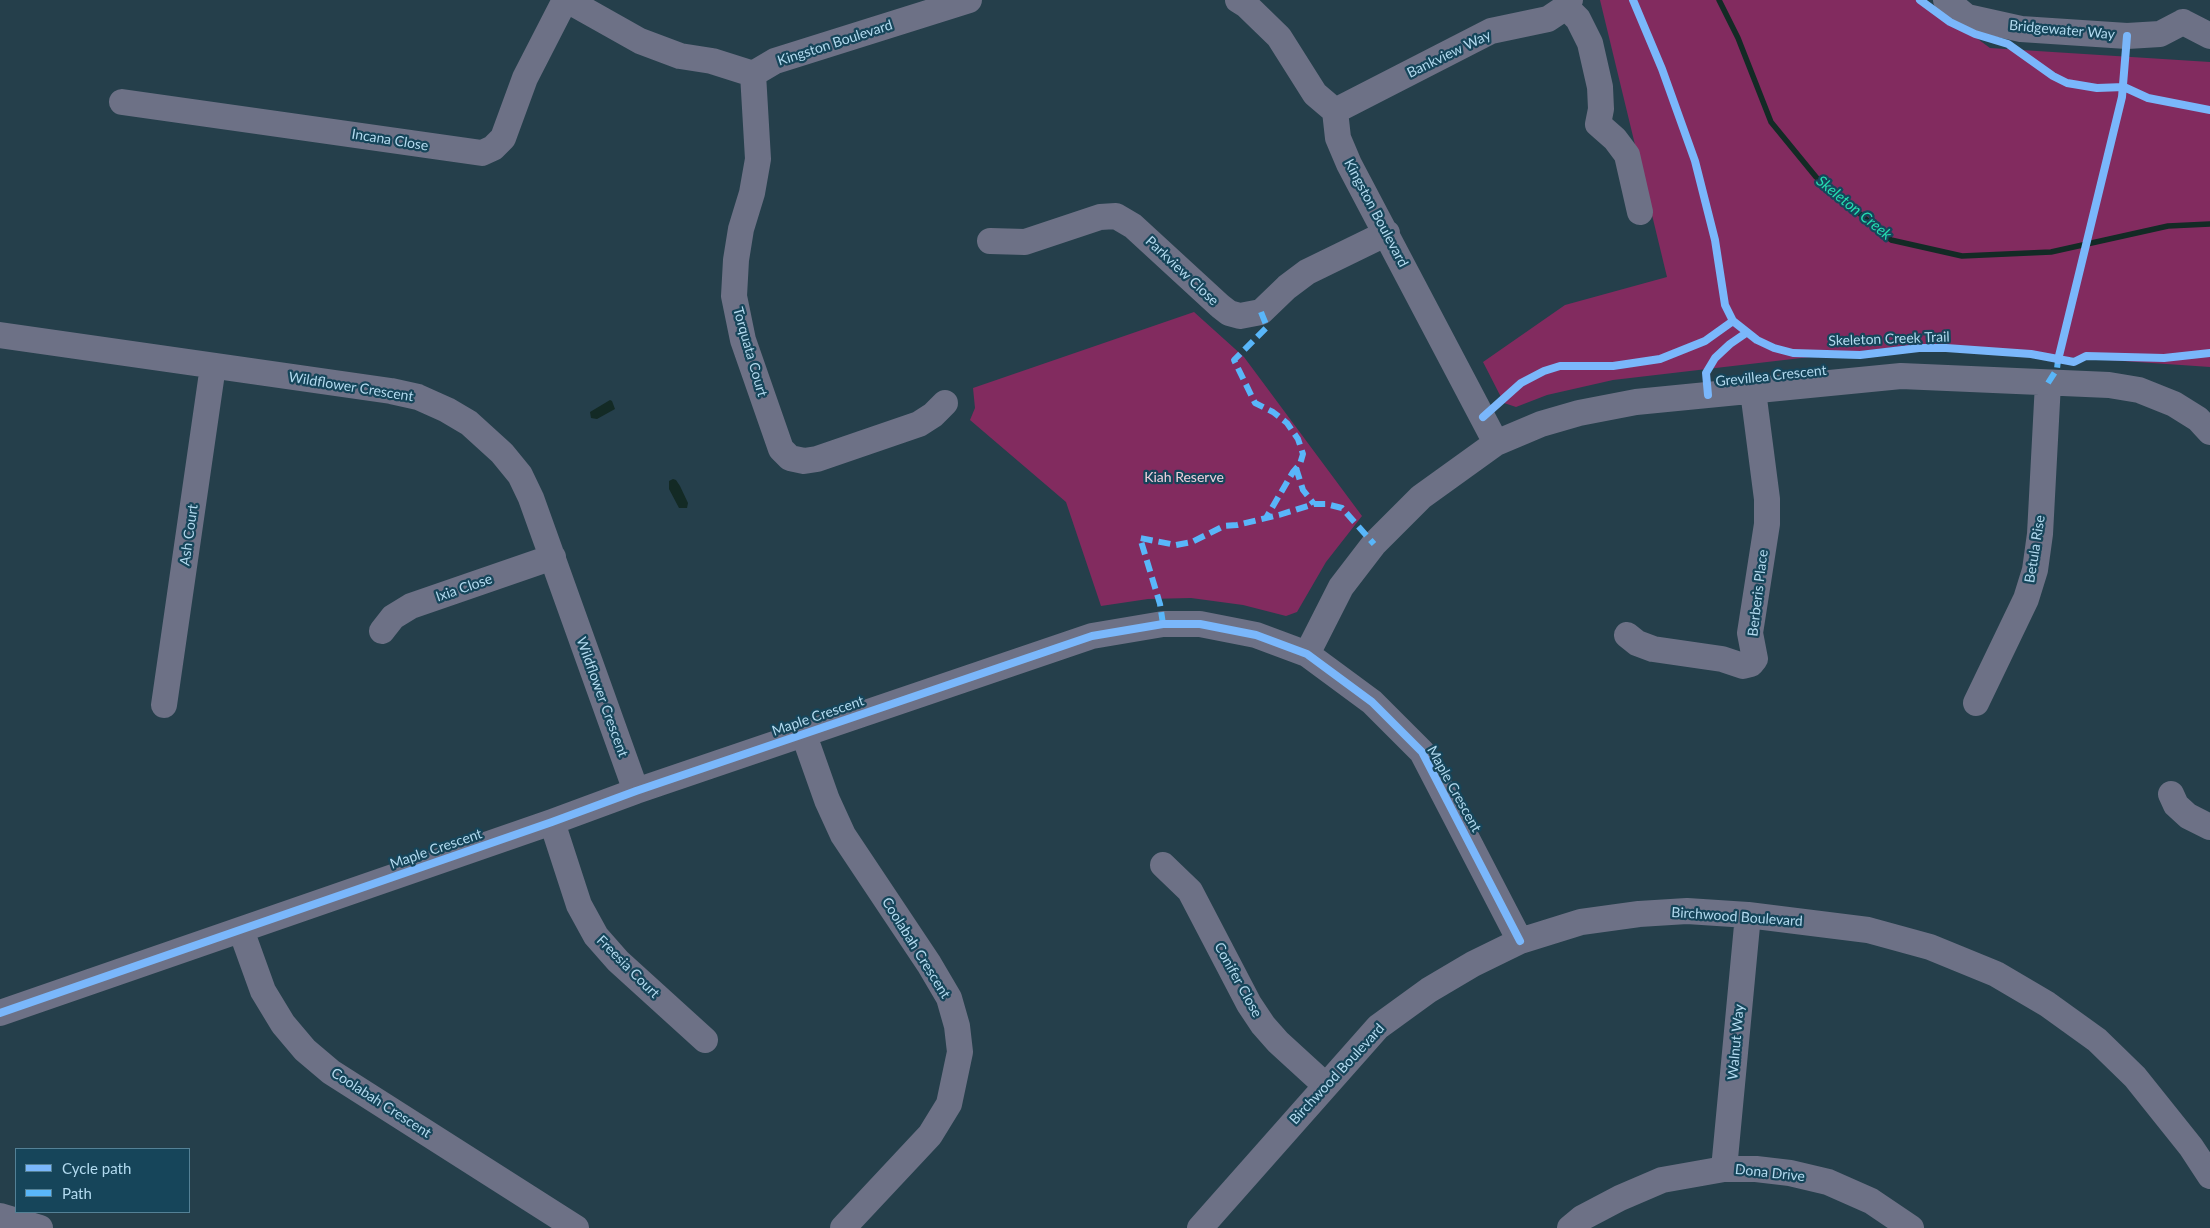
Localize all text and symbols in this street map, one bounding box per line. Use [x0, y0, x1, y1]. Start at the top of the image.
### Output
street label: Kingston Boulevard [775, 16, 895, 70]
street label: Bridgewater Way [2008, 17, 2116, 43]
street label: Bankview Way [1404, 26, 1494, 82]
street label: Incana Close [350, 126, 430, 154]
street label: Kingston Boulevard [1340, 156, 1412, 270]
water label: Skeleton Creek [1813, 172, 1895, 244]
street label: Parkview Close [1142, 233, 1222, 309]
street label: Torquata Court [729, 305, 771, 399]
street label: Skeleton Creek Trail [1828, 328, 1950, 350]
street label: Grevillea Crescent [1715, 362, 1827, 390]
street label: Wildflower Crescent [287, 369, 415, 405]
park label: Kiah Reserve [1144, 469, 1224, 485]
street label: Ash Court [176, 503, 202, 567]
street label: Betula Rise [2021, 514, 2049, 584]
street label: Berberis Place [1744, 549, 1772, 637]
street label: Ixia Close [433, 570, 495, 606]
street label: Wildflower Crescent [573, 635, 631, 759]
street label: Maple Crescent [770, 692, 866, 740]
street label: Maple Crescent [1423, 743, 1485, 835]
street label: Maple Crescent [388, 825, 484, 873]
street label: Coolabah Crescent [878, 894, 954, 1002]
street label: Birchwood Boulevard [1671, 904, 1803, 930]
street label: Freesia Court [593, 932, 663, 1002]
street label: Conifer Close [1211, 940, 1265, 1020]
street label: Walnut Way [1724, 1003, 1748, 1081]
street label: Birchwood Boulevard [1286, 1020, 1388, 1128]
street label: Coolabah Crescent [328, 1064, 434, 1142]
legend [15, 1148, 190, 1213]
text: Cycle path [62, 1159, 131, 1177]
street label: Dona Drive [1734, 1161, 1806, 1185]
text: Path [62, 1184, 92, 1202]

